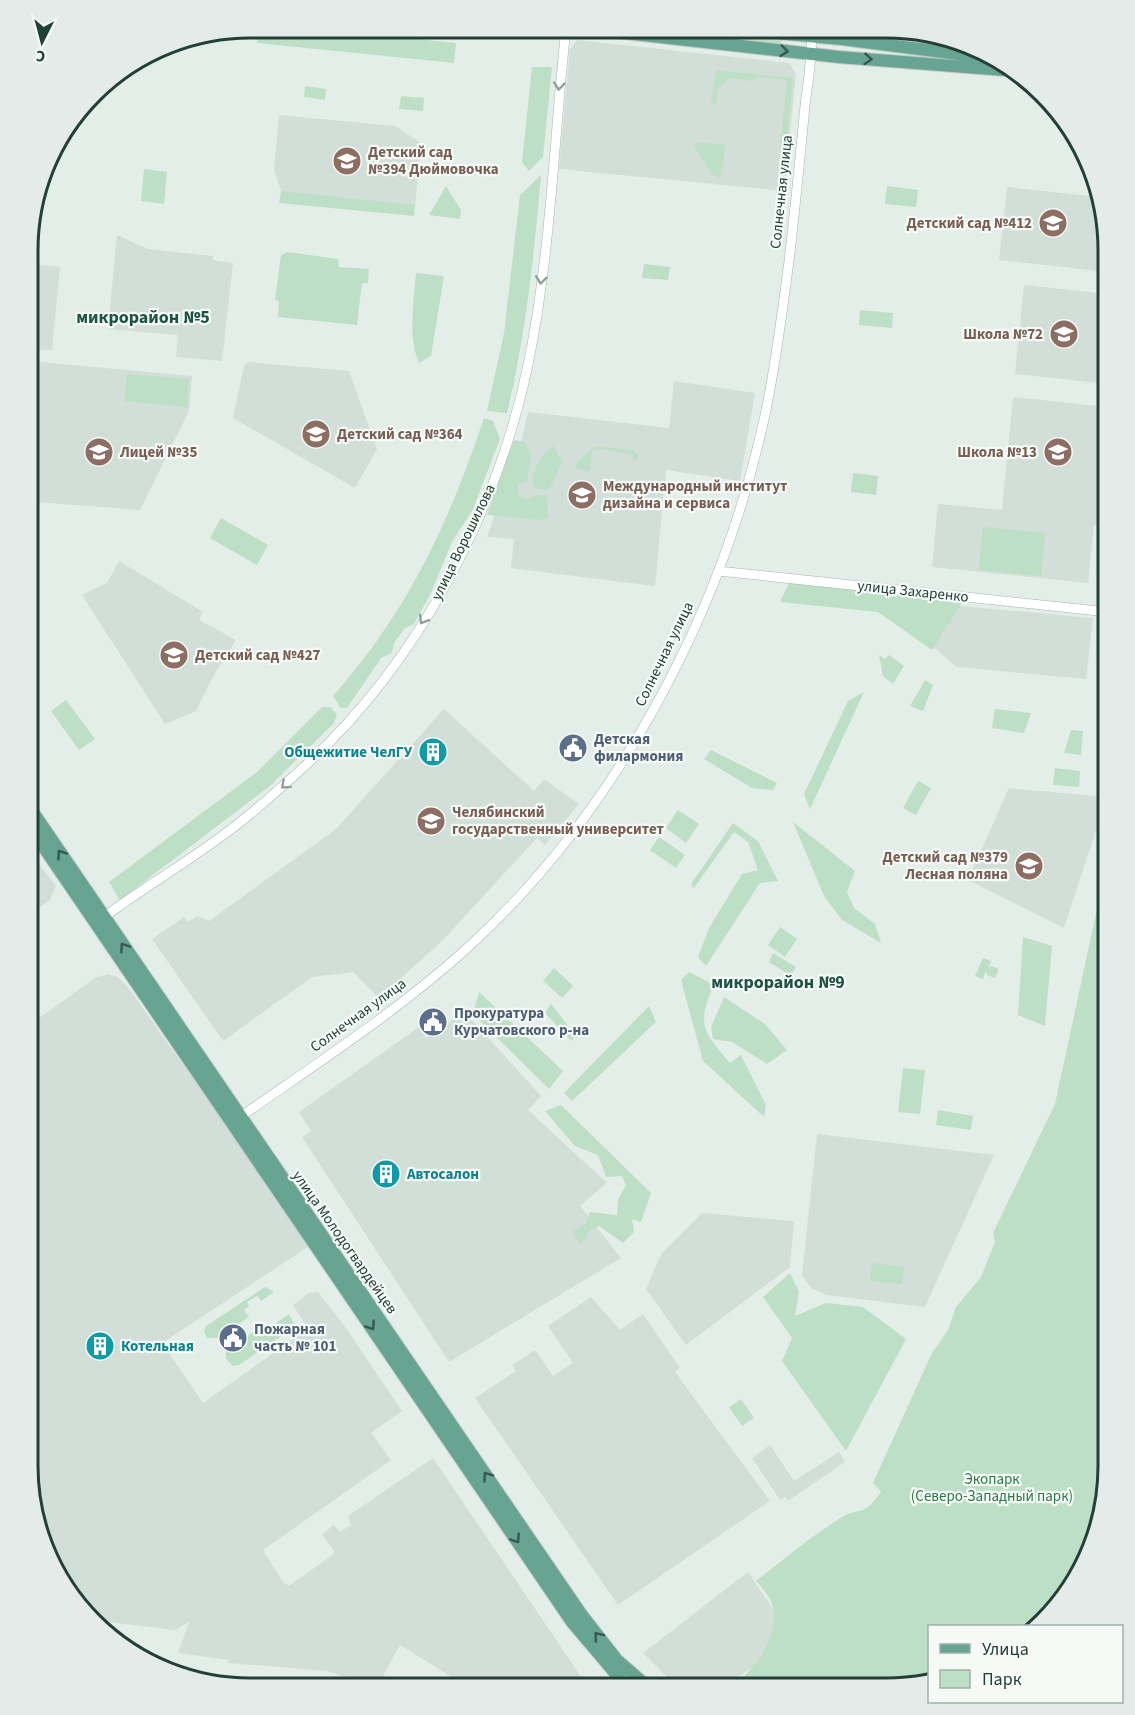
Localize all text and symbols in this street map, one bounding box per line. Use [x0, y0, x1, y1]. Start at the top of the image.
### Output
north arrow [12, 12, 72, 72]
text: С [35, 44, 46, 67]
one-way arrow [779, 44, 788, 57]
one-way arrow [864, 53, 873, 66]
one-way arrow [554, 82, 566, 91]
street label: Солнечная улица [765, 134, 798, 250]
place label: Детский сад №394 Дюймовочка [368, 142, 499, 180]
school or university icon: Детский сад №394 Дюймовочка [331, 145, 363, 177]
school or university icon: Детский сад №412 [1037, 207, 1069, 239]
place label: Детский сад №412 [906, 213, 1032, 234]
one-way arrow [535, 276, 548, 285]
district label: микрорайон №5 [76, 305, 210, 330]
school or university icon: Школа №72 [1048, 318, 1080, 350]
place label: Школа №72 [963, 324, 1043, 345]
school or university icon: Детский сад №364 [300, 418, 332, 450]
place label: Детский сад №364 [337, 424, 463, 445]
school or university icon: Лицей №35 [83, 436, 115, 468]
school or university icon: Школа №13 [1042, 436, 1074, 468]
place label: Лицей №35 [119, 442, 197, 463]
place label: Школа №13 [957, 442, 1037, 463]
place label: Международный институт дизайна и сервиса [603, 476, 787, 514]
school or university icon: Международный институт дизайна и сервиса [566, 479, 598, 511]
street label: улица Ворошилова [426, 481, 501, 604]
street label: улица Захаренко [856, 575, 970, 608]
street label: Солнечная улица [630, 598, 699, 710]
one-way arrow [419, 614, 431, 624]
school or university icon: Детский сад №427 [158, 639, 190, 671]
place label: Детский сад №427 [195, 645, 321, 666]
place label: Детская филармония [594, 729, 683, 767]
public building icon: Детская филармония [557, 732, 589, 764]
building icon: Общежитие ЧелГУ [417, 736, 449, 768]
place label: Общежитие ЧелГУ [284, 742, 413, 763]
one-way arrow [281, 778, 291, 789]
place label: Челябинский государственный университет [452, 802, 664, 840]
school or university icon: Челябинский государственный университет [415, 805, 447, 837]
place label: Детский сад №379 Лесная поляна [882, 847, 1008, 885]
one-way arrow [57, 850, 68, 861]
school or university icon: Детский сад №379 Лесная поляна [1013, 850, 1045, 882]
one-way arrow [120, 943, 131, 954]
district label: микрорайон №9 [711, 970, 845, 995]
street label: Солнечная улица [306, 973, 411, 1057]
place label: Прокуратура Курчатовского р-на [454, 1003, 589, 1041]
public building icon: Прокуратура Курчатовского р-на [417, 1006, 449, 1038]
building icon: Автосалон [370, 1158, 402, 1190]
place label: Автосалон [406, 1164, 479, 1185]
street label: улица Молодогвардейцев [287, 1166, 402, 1318]
place label: Пожарная часть № 101 [254, 1319, 336, 1357]
one-way arrow [364, 1319, 375, 1330]
public building icon: Пожарная часть № 101 [217, 1322, 249, 1354]
building icon: Котельная [84, 1330, 116, 1362]
place label: Котельная [121, 1336, 194, 1357]
park label: Экопарк (Северо-Западный парк) [911, 1469, 1073, 1507]
one-way arrow [483, 1472, 494, 1483]
one-way arrow [509, 1532, 520, 1543]
legend [928, 1625, 1123, 1703]
one-way arrow [594, 1632, 605, 1643]
text: Улица [982, 1637, 1029, 1662]
text: Парк [982, 1667, 1022, 1692]

